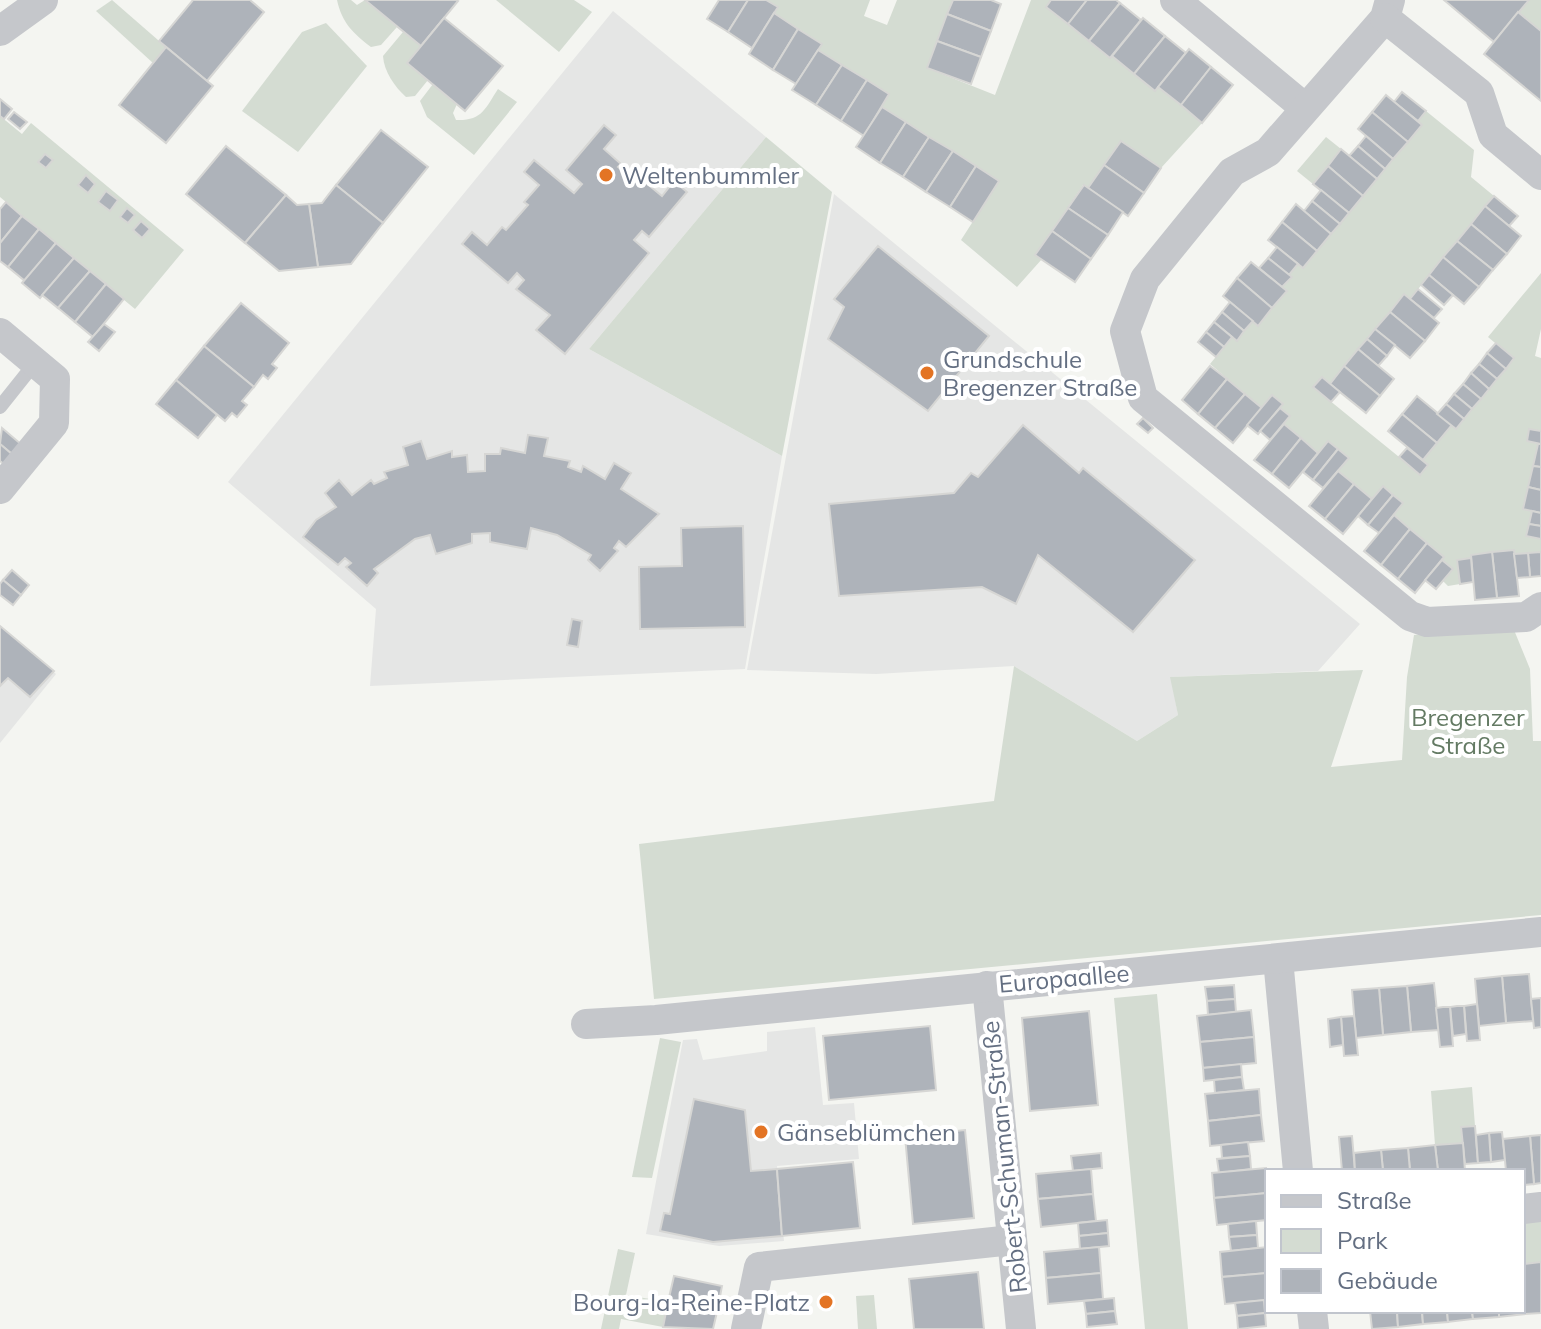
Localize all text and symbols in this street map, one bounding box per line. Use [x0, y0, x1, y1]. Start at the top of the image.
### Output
place label: Weltenbummler [622, 160, 800, 190]
marker: Weltenbummler [597, 166, 615, 184]
place label: Grundschule Bregenzer Straße [943, 344, 1137, 402]
marker: Grundschule Bregenzer Straße [918, 364, 936, 382]
park label: Bregenzer Straße [1411, 702, 1525, 760]
street label: Europaallee [997, 957, 1131, 999]
street label: Robert-Schuman-Straße [975, 1019, 1033, 1295]
place label: Gänseblümchen [777, 1117, 956, 1147]
marker: Gänseblümchen [752, 1123, 770, 1141]
legend [1265, 1169, 1525, 1313]
text: Straße [1337, 1185, 1412, 1215]
text: Park [1337, 1225, 1388, 1255]
text: Gebäude [1337, 1265, 1438, 1295]
place label: Bourg-la-Reine-Platz [573, 1287, 810, 1317]
marker: Bourg-la-Reine-Platz [817, 1293, 835, 1311]

